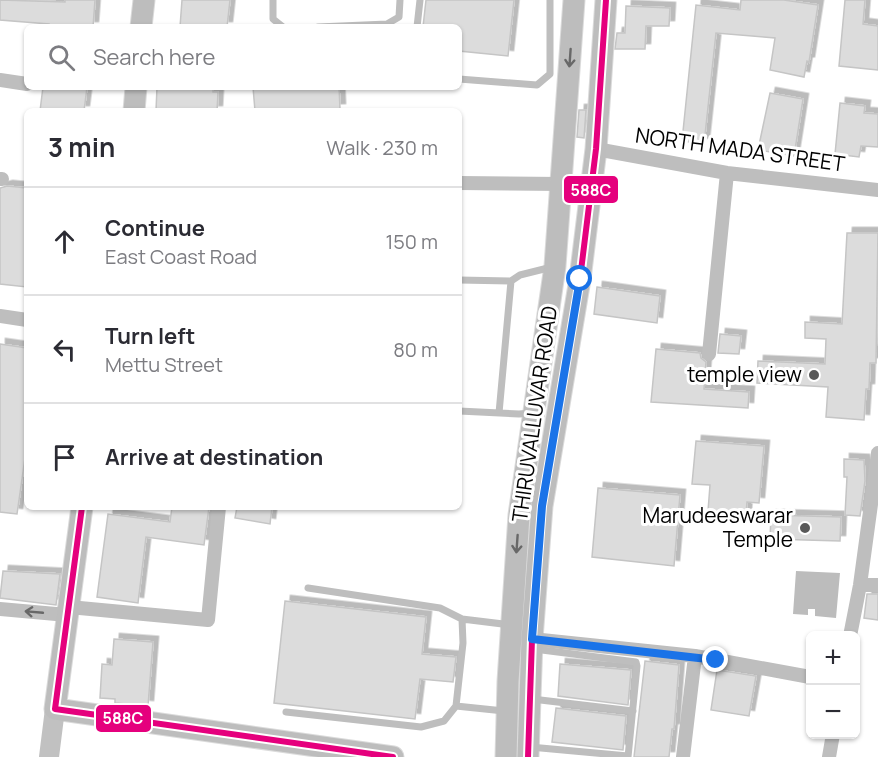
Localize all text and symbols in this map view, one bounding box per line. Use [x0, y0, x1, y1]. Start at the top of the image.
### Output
search box [24, 24, 462, 90]
icon: search [45, 41, 78, 74]
text: Search here [93, 42, 215, 72]
one-way arrow [564, 48, 575, 68]
street label: NORTH MADA STREET [634, 120, 847, 178]
text: 3 min [48, 129, 115, 165]
text: Walk · 230 m [326, 134, 438, 161]
line badge: 588C [563, 175, 619, 204]
text: 588C [571, 179, 612, 201]
text: Continue [105, 213, 205, 243]
icon: ahead [48, 225, 81, 258]
text: 150 m [385, 228, 438, 255]
text: East Coast Road [105, 243, 257, 270]
route start [566, 265, 592, 291]
street label: THIRUVALLUVAR ROAD [505, 304, 563, 524]
text: Turn left [105, 321, 195, 351]
icon: left [48, 333, 81, 366]
text: 80 m [393, 336, 438, 363]
text: Mettu Street [105, 351, 223, 378]
place label: temple view [687, 360, 802, 388]
marker: temple view [807, 368, 821, 382]
icon: arrive [48, 441, 81, 474]
text: Arrive at destination [105, 442, 323, 472]
place label: Marudeeswarar Temple [643, 501, 793, 553]
marker: Marudeeswarar Temple [798, 521, 812, 535]
one-way arrow [512, 534, 523, 554]
one-way arrow [24, 606, 44, 617]
map controls [806, 631, 860, 739]
button: + [806, 631, 860, 685]
route end [702, 646, 728, 672]
button: − [806, 685, 860, 739]
line badge: 588C [95, 704, 152, 733]
text: 588C [103, 707, 144, 729]

